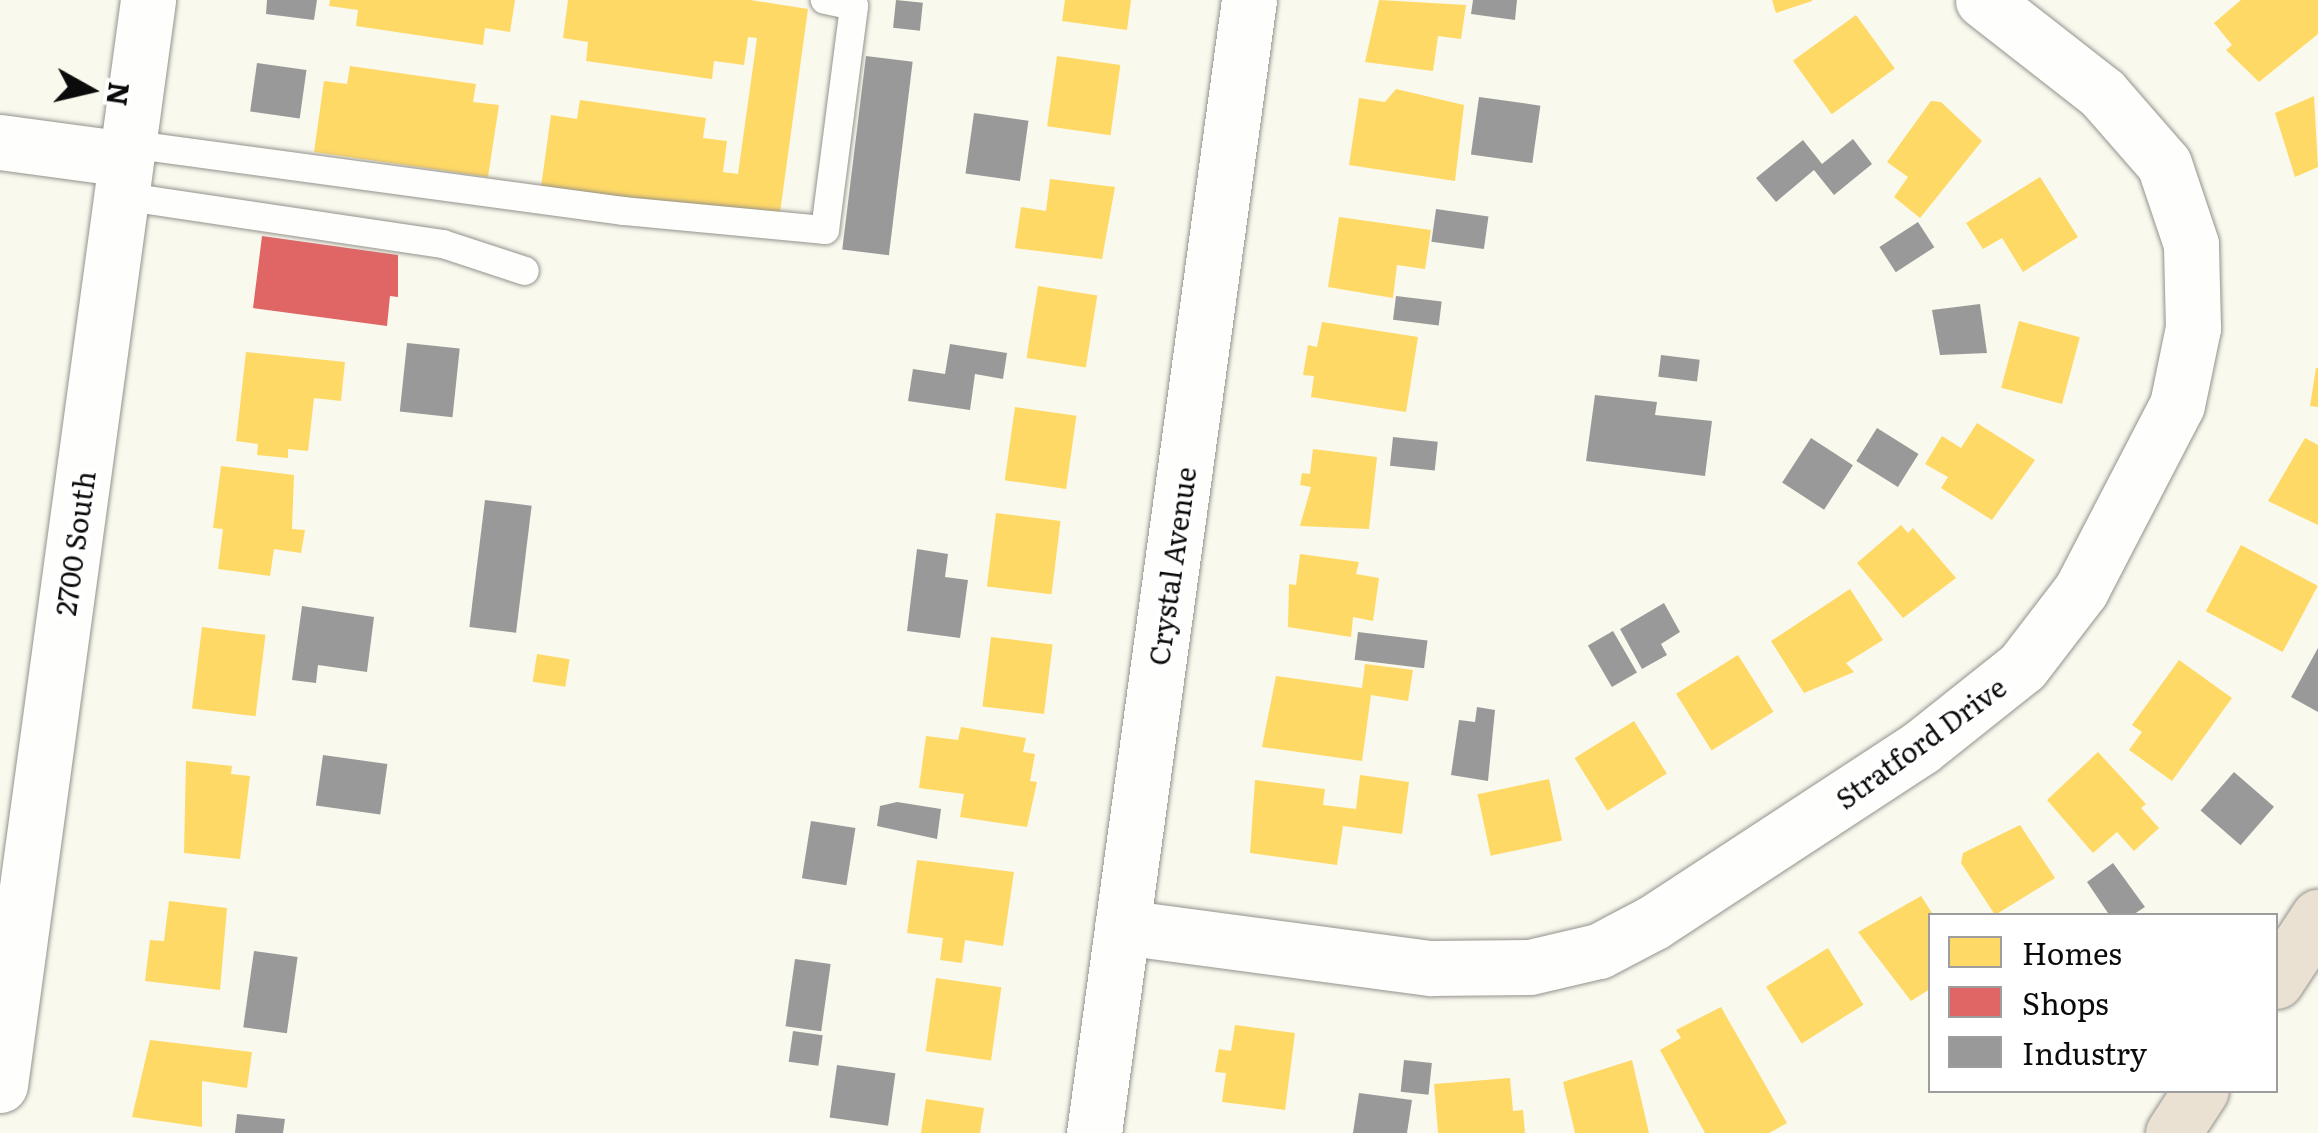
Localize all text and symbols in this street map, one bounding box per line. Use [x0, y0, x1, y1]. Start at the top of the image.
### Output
north arrow [40, 40, 140, 140]
text: N [97, 80, 142, 109]
street label: Crystal Avenue [1140, 465, 1202, 667]
street label: 2700 South [47, 468, 101, 618]
street label: Stratford Drive [1828, 669, 2012, 815]
legend [1928, 913, 2278, 1093]
text: Homes [2022, 930, 2122, 974]
text: Shops [2022, 980, 2109, 1024]
text: Industry [2022, 1030, 2147, 1074]

